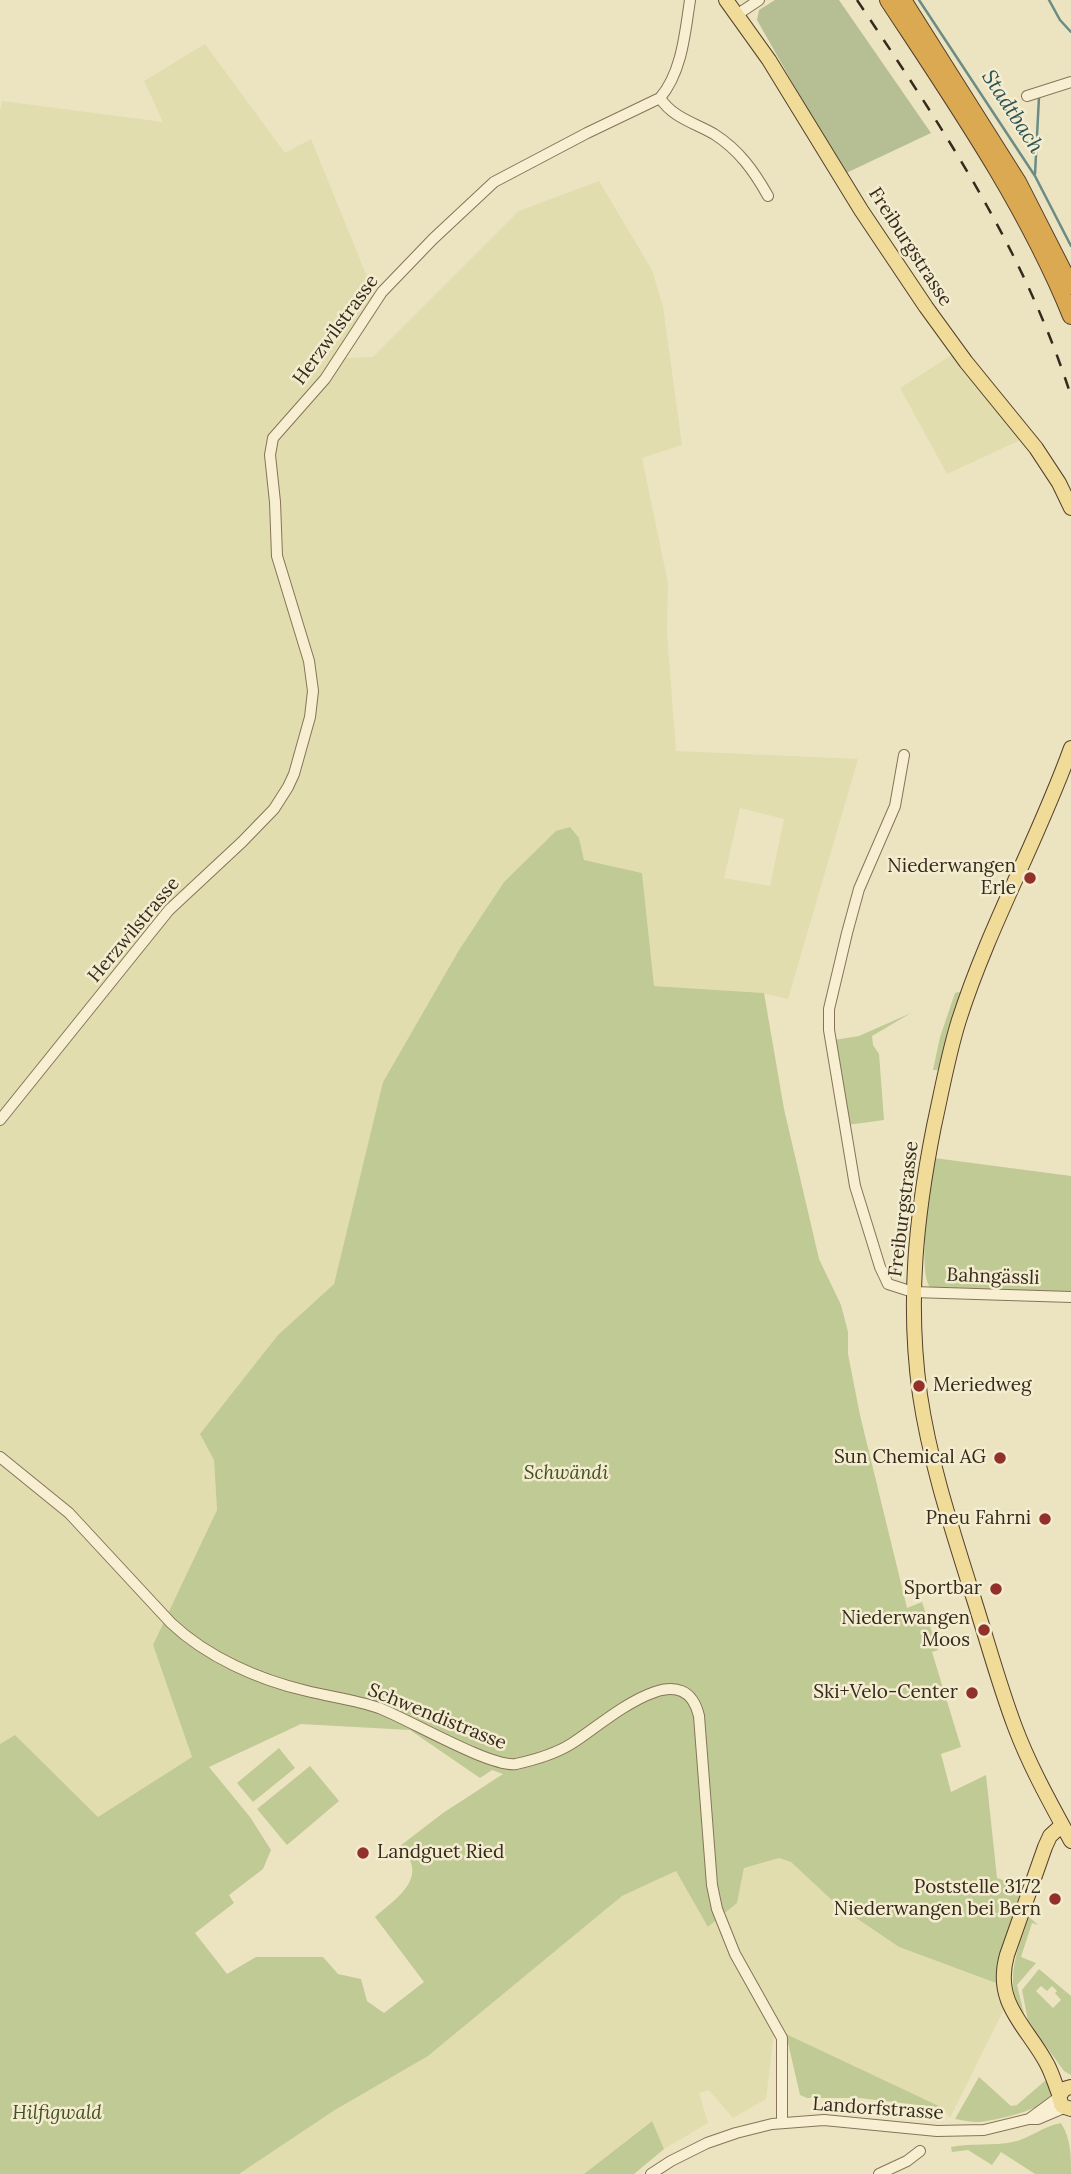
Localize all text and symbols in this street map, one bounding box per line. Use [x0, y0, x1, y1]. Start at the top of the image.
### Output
water label: Stadtbach [976, 66, 1048, 158]
street label: Freiburgstrasse [863, 183, 957, 311]
street label: Herzwilstrasse [288, 271, 384, 389]
place label: Niederwangen Erle [887, 856, 1016, 900]
marker: Niederwangen Erle [1022, 870, 1038, 886]
street label: Herzwilstrasse [83, 873, 185, 987]
street label: Freiburgstrasse [884, 1140, 924, 1278]
street label: Bahngässli [946, 1264, 1040, 1290]
place label: Meriedweg [933, 1375, 1031, 1397]
marker: Meriedweg [911, 1378, 927, 1394]
place label: Sun Chemical AG [834, 1447, 986, 1469]
marker: Sun Chemical AG [992, 1450, 1008, 1466]
park label: Schwändi [524, 1463, 608, 1485]
place label: Pneu Fahrni [925, 1508, 1031, 1530]
marker: Pneu Fahrni [1037, 1511, 1053, 1527]
place label: Sportbar [904, 1578, 982, 1600]
marker: Sportbar [988, 1581, 1004, 1597]
place label: Niederwangen Moos [841, 1608, 970, 1652]
marker: Niederwangen Moos [976, 1622, 992, 1638]
street label: Schwendistrasse [364, 1679, 510, 1755]
place label: Ski+Velo-Center [813, 1682, 958, 1704]
marker: Ski+Velo-Center [964, 1685, 980, 1701]
place label: Landguet Ried [377, 1842, 504, 1864]
marker: Landguet Ried [355, 1845, 371, 1861]
place label: Poststelle 3172 Niederwangen bei Bern [834, 1877, 1041, 1921]
marker: Poststelle 3172 Niederwangen bei Bern [1047, 1891, 1063, 1907]
street label: Landorfstrasse [811, 2093, 945, 2125]
park label: Hilfigwald [12, 2103, 102, 2125]

